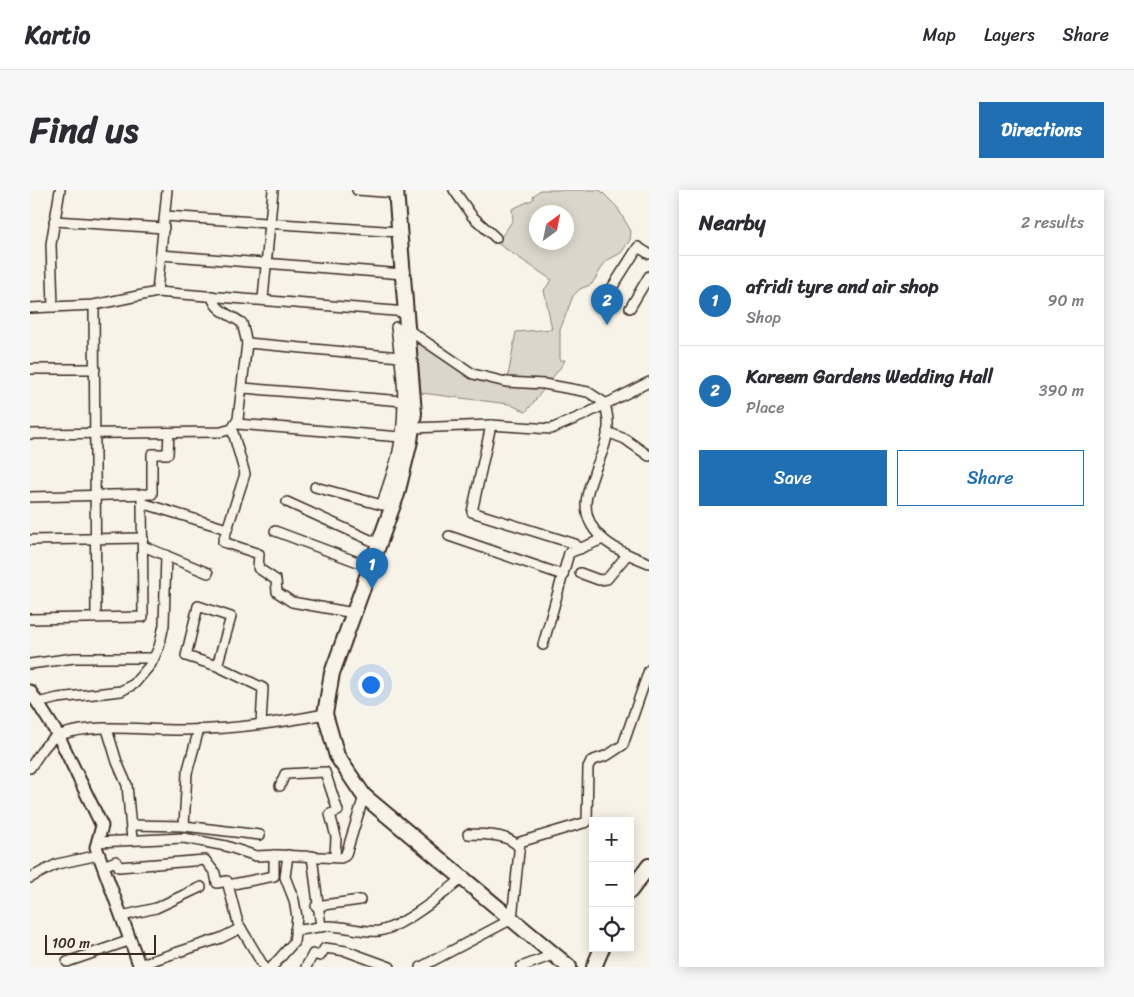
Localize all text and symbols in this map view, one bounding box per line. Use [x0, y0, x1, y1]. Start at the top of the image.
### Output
text: Kartio [25, 14, 90, 56]
text: Map [923, 19, 956, 51]
text: Layers [984, 19, 1035, 51]
text: Share [1063, 19, 1109, 51]
text: Find us [30, 99, 138, 161]
button: Directions [979, 102, 1104, 158]
text: Nearby [699, 204, 765, 242]
north arrow [529, 205, 574, 250]
text: 2 results [1021, 208, 1084, 237]
text: afridi tyre and air shop [746, 270, 938, 303]
pin: 2 [591, 284, 623, 325]
text: 1 [712, 286, 718, 315]
text: 90 m [1048, 286, 1084, 315]
text: Shop [746, 303, 781, 332]
text: Kareem Gardens Wedding Hall [746, 360, 993, 393]
text: 2 [710, 376, 720, 405]
text: 390 m [1039, 376, 1084, 405]
text: Place [746, 393, 785, 422]
button: Save [699, 450, 887, 506]
button: Share [897, 450, 1084, 506]
pin: 1 [356, 548, 388, 589]
your location [358, 672, 384, 698]
map controls [589, 817, 634, 952]
button: + [589, 817, 634, 862]
button: − [589, 862, 634, 907]
button: locate [589, 907, 634, 952]
text: 100 m [52, 931, 90, 956]
scale bar [45, 932, 156, 955]

